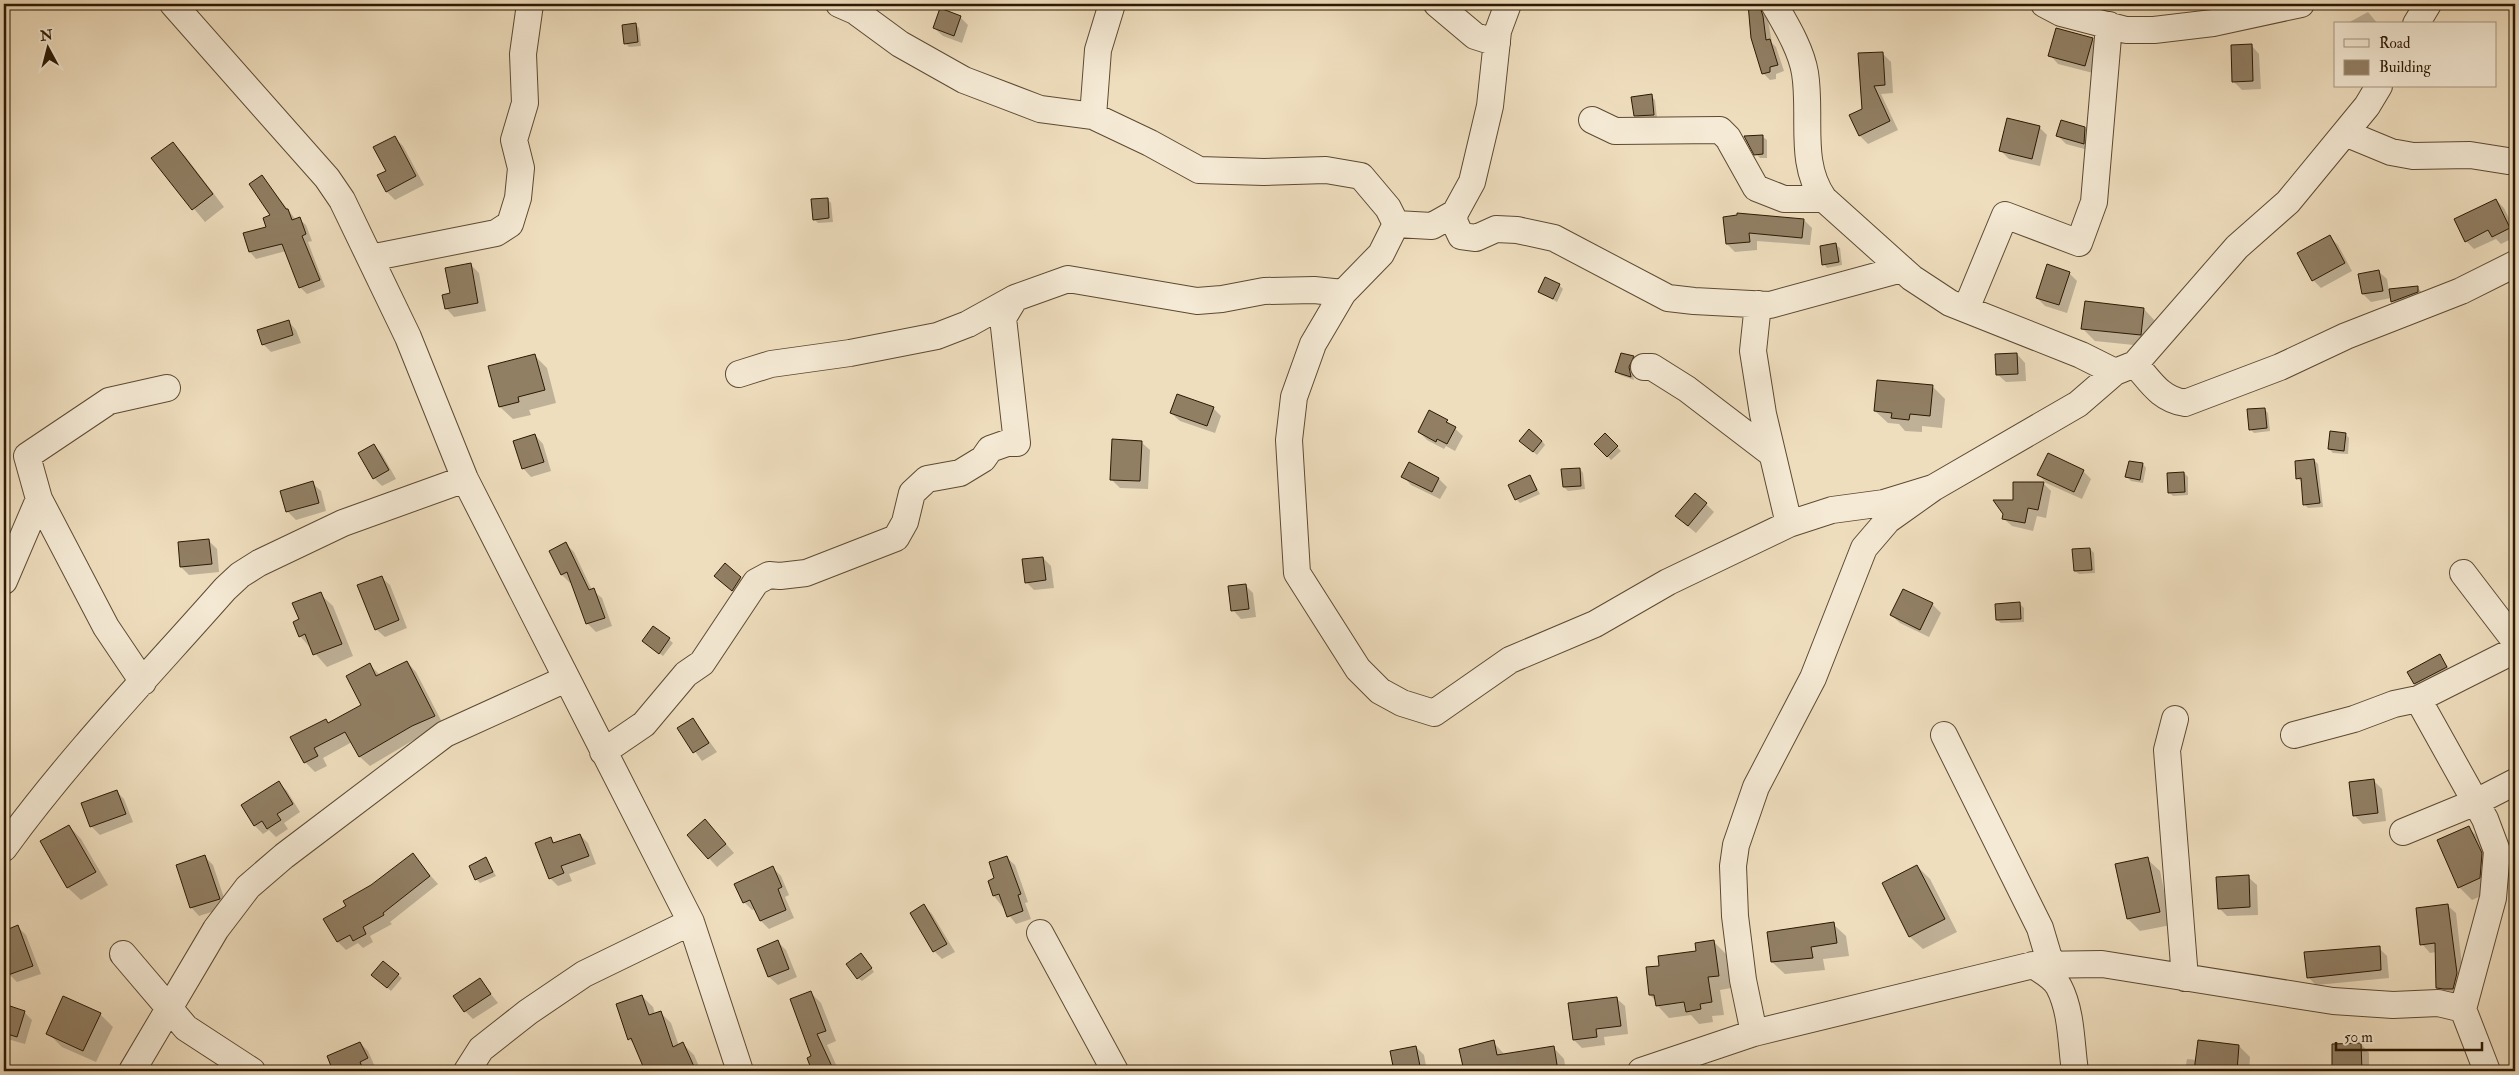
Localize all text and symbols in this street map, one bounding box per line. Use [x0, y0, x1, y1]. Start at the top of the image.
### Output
north arrow [22, 22, 72, 72]
legend [2334, 22, 2496, 88]
text: N [38, 26, 54, 45]
text: Road [2379, 34, 2411, 53]
text: Building [2379, 58, 2431, 77]
scale bar [2336, 1020, 2483, 1052]
text: 50 m [2344, 1028, 2373, 1047]

